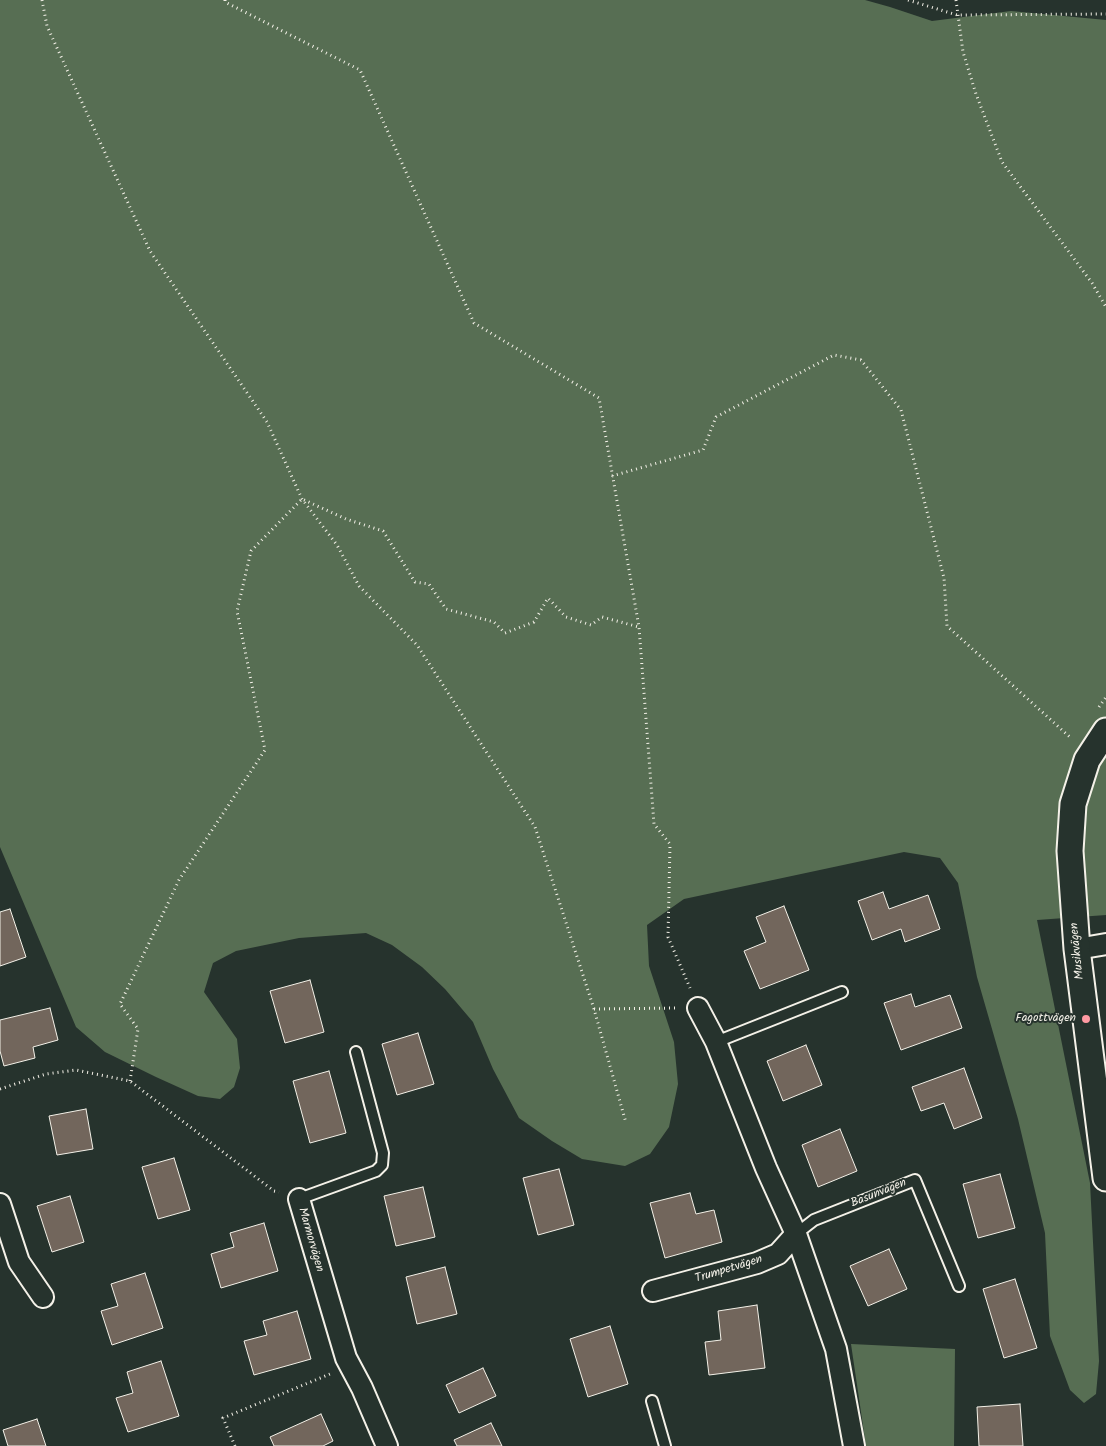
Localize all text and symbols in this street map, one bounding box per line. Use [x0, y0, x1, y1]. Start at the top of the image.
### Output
street label: Musikvägen [1068, 922, 1088, 980]
place label: Fagottvägen [1015, 1012, 1076, 1026]
marker: Fagottvägen [1080, 1013, 1092, 1025]
street label: Basunvägen [849, 1176, 909, 1212]
street label: Marmorvägen [294, 1206, 326, 1274]
street label: Trumpetvägen [694, 1253, 764, 1287]

